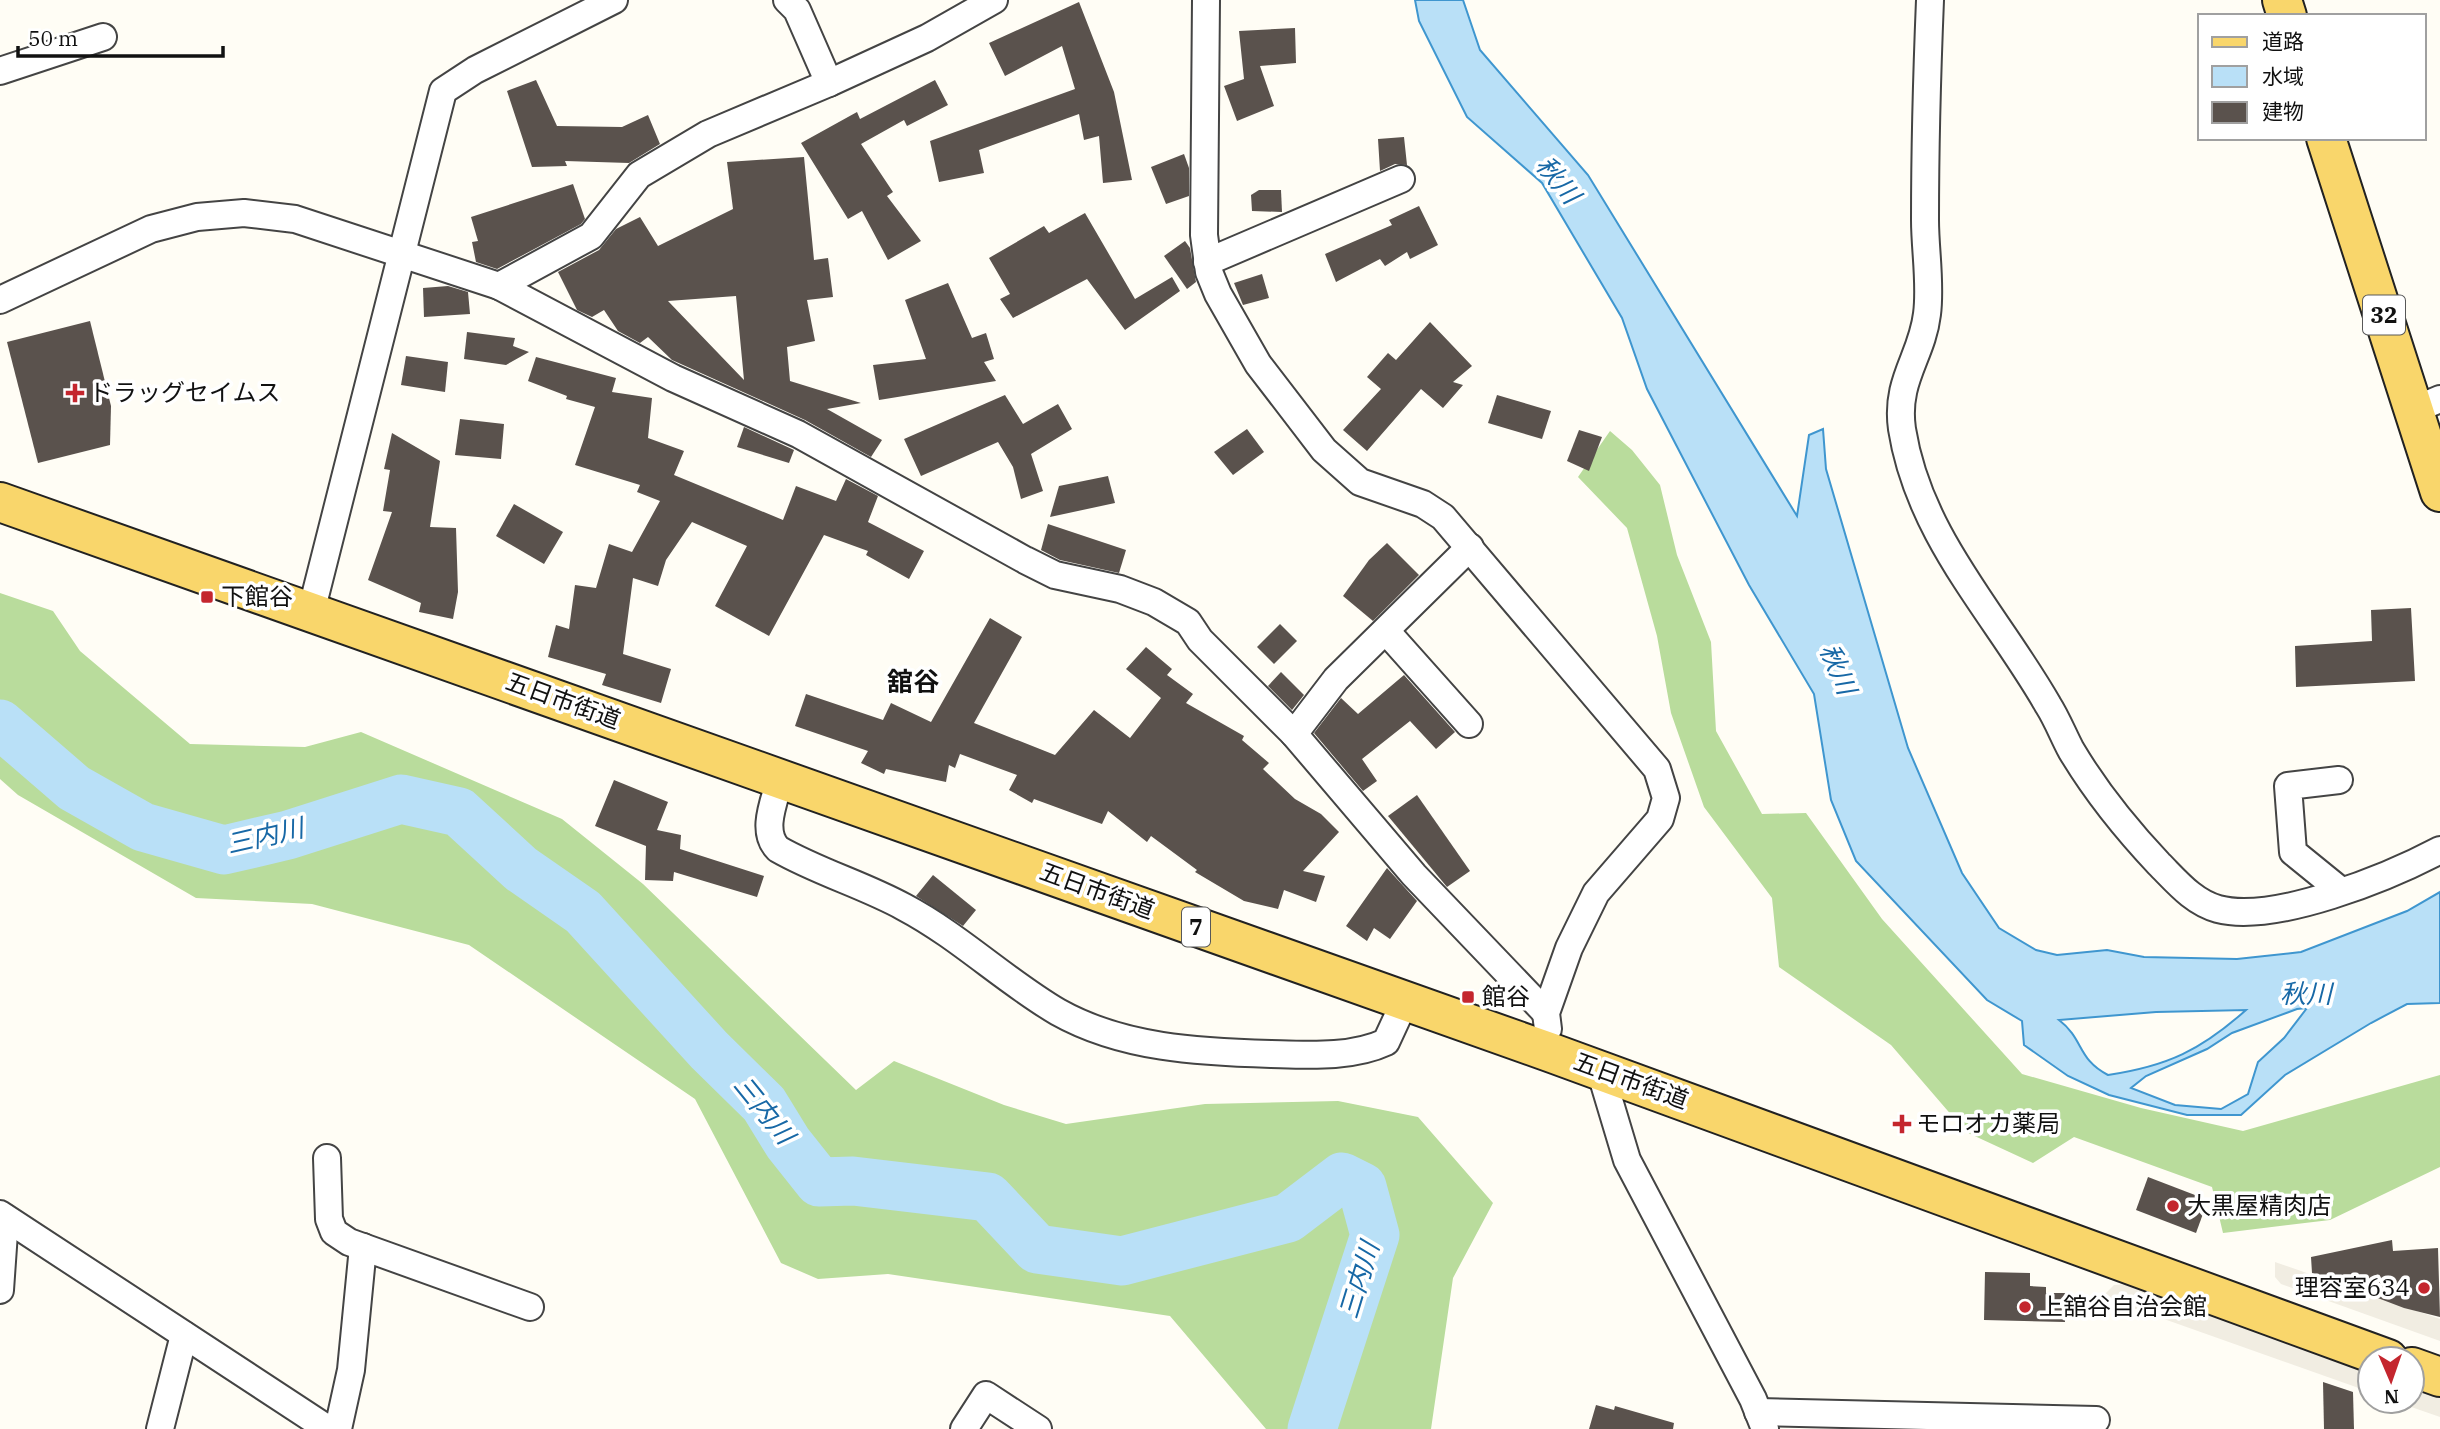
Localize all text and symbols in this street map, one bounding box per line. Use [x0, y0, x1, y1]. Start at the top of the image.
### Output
scale bar [18, 14, 222, 58]
legend [2198, 14, 2426, 140]
text: 50 m [28, 24, 78, 52]
text: 道路 [2262, 27, 2304, 55]
text: 水域 [2262, 62, 2304, 90]
text: 建物 [2262, 97, 2304, 125]
water label: 秋川 [1529, 149, 1590, 212]
road number: 32 [2363, 296, 2405, 334]
place label: ドラッグセイムス [89, 376, 281, 408]
marker: ドラッグセイムス [67, 385, 83, 401]
place label: 下館谷 [221, 580, 293, 612]
marker: 下館谷 [199, 589, 215, 605]
water label: 秋川 [1813, 638, 1866, 702]
district label: 舘谷 [887, 664, 939, 698]
street label: 五日市街道 [501, 665, 625, 736]
water label: 三内川 [223, 809, 310, 860]
street label: 五日市街道 [1035, 855, 1159, 926]
road number: 7 [1182, 908, 1210, 946]
water label: 秋川 [2280, 976, 2335, 1010]
place label: 館谷 [1482, 980, 1530, 1012]
marker: 館谷 [1460, 989, 1476, 1005]
street label: 五日市街道 [1569, 1045, 1693, 1116]
water label: 三内川 [727, 1068, 804, 1153]
place label: モロオカ薬局 [1916, 1107, 2060, 1139]
marker: モロオカ薬局 [1894, 1116, 1910, 1132]
place label: 大黒屋精肉店 [2187, 1189, 2331, 1221]
marker: 大黒屋精肉店 [2165, 1198, 2181, 1214]
water label: 三内川 [1330, 1235, 1387, 1322]
place label: 理容室634 [2295, 1271, 2410, 1303]
marker: 理容室634 [2416, 1280, 2432, 1296]
place label: 上舘谷自治会館 [2039, 1290, 2207, 1322]
marker: 上舘谷自治会館 [2017, 1299, 2033, 1315]
north arrow [2356, 1345, 2426, 1415]
text: N [2384, 1385, 2400, 1409]

